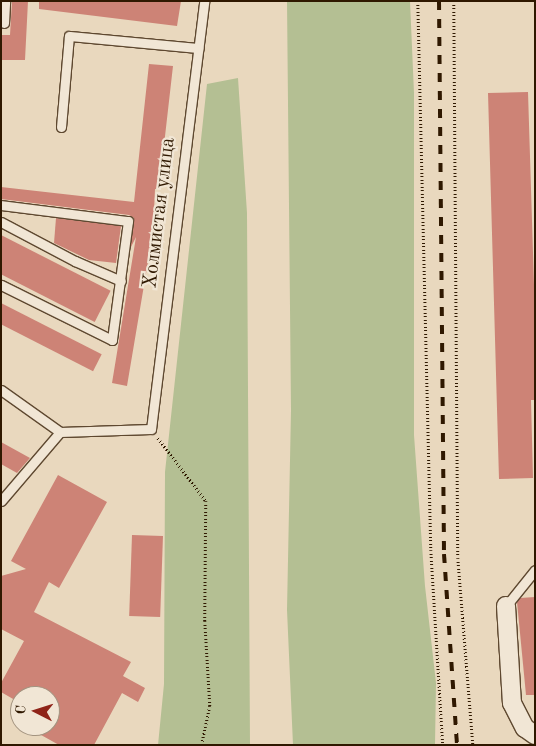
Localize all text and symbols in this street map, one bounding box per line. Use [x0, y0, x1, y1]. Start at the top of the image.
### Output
street label: Холмистая улица [139, 136, 181, 290]
north arrow [10, 686, 60, 736]
text: С [14, 705, 28, 715]

